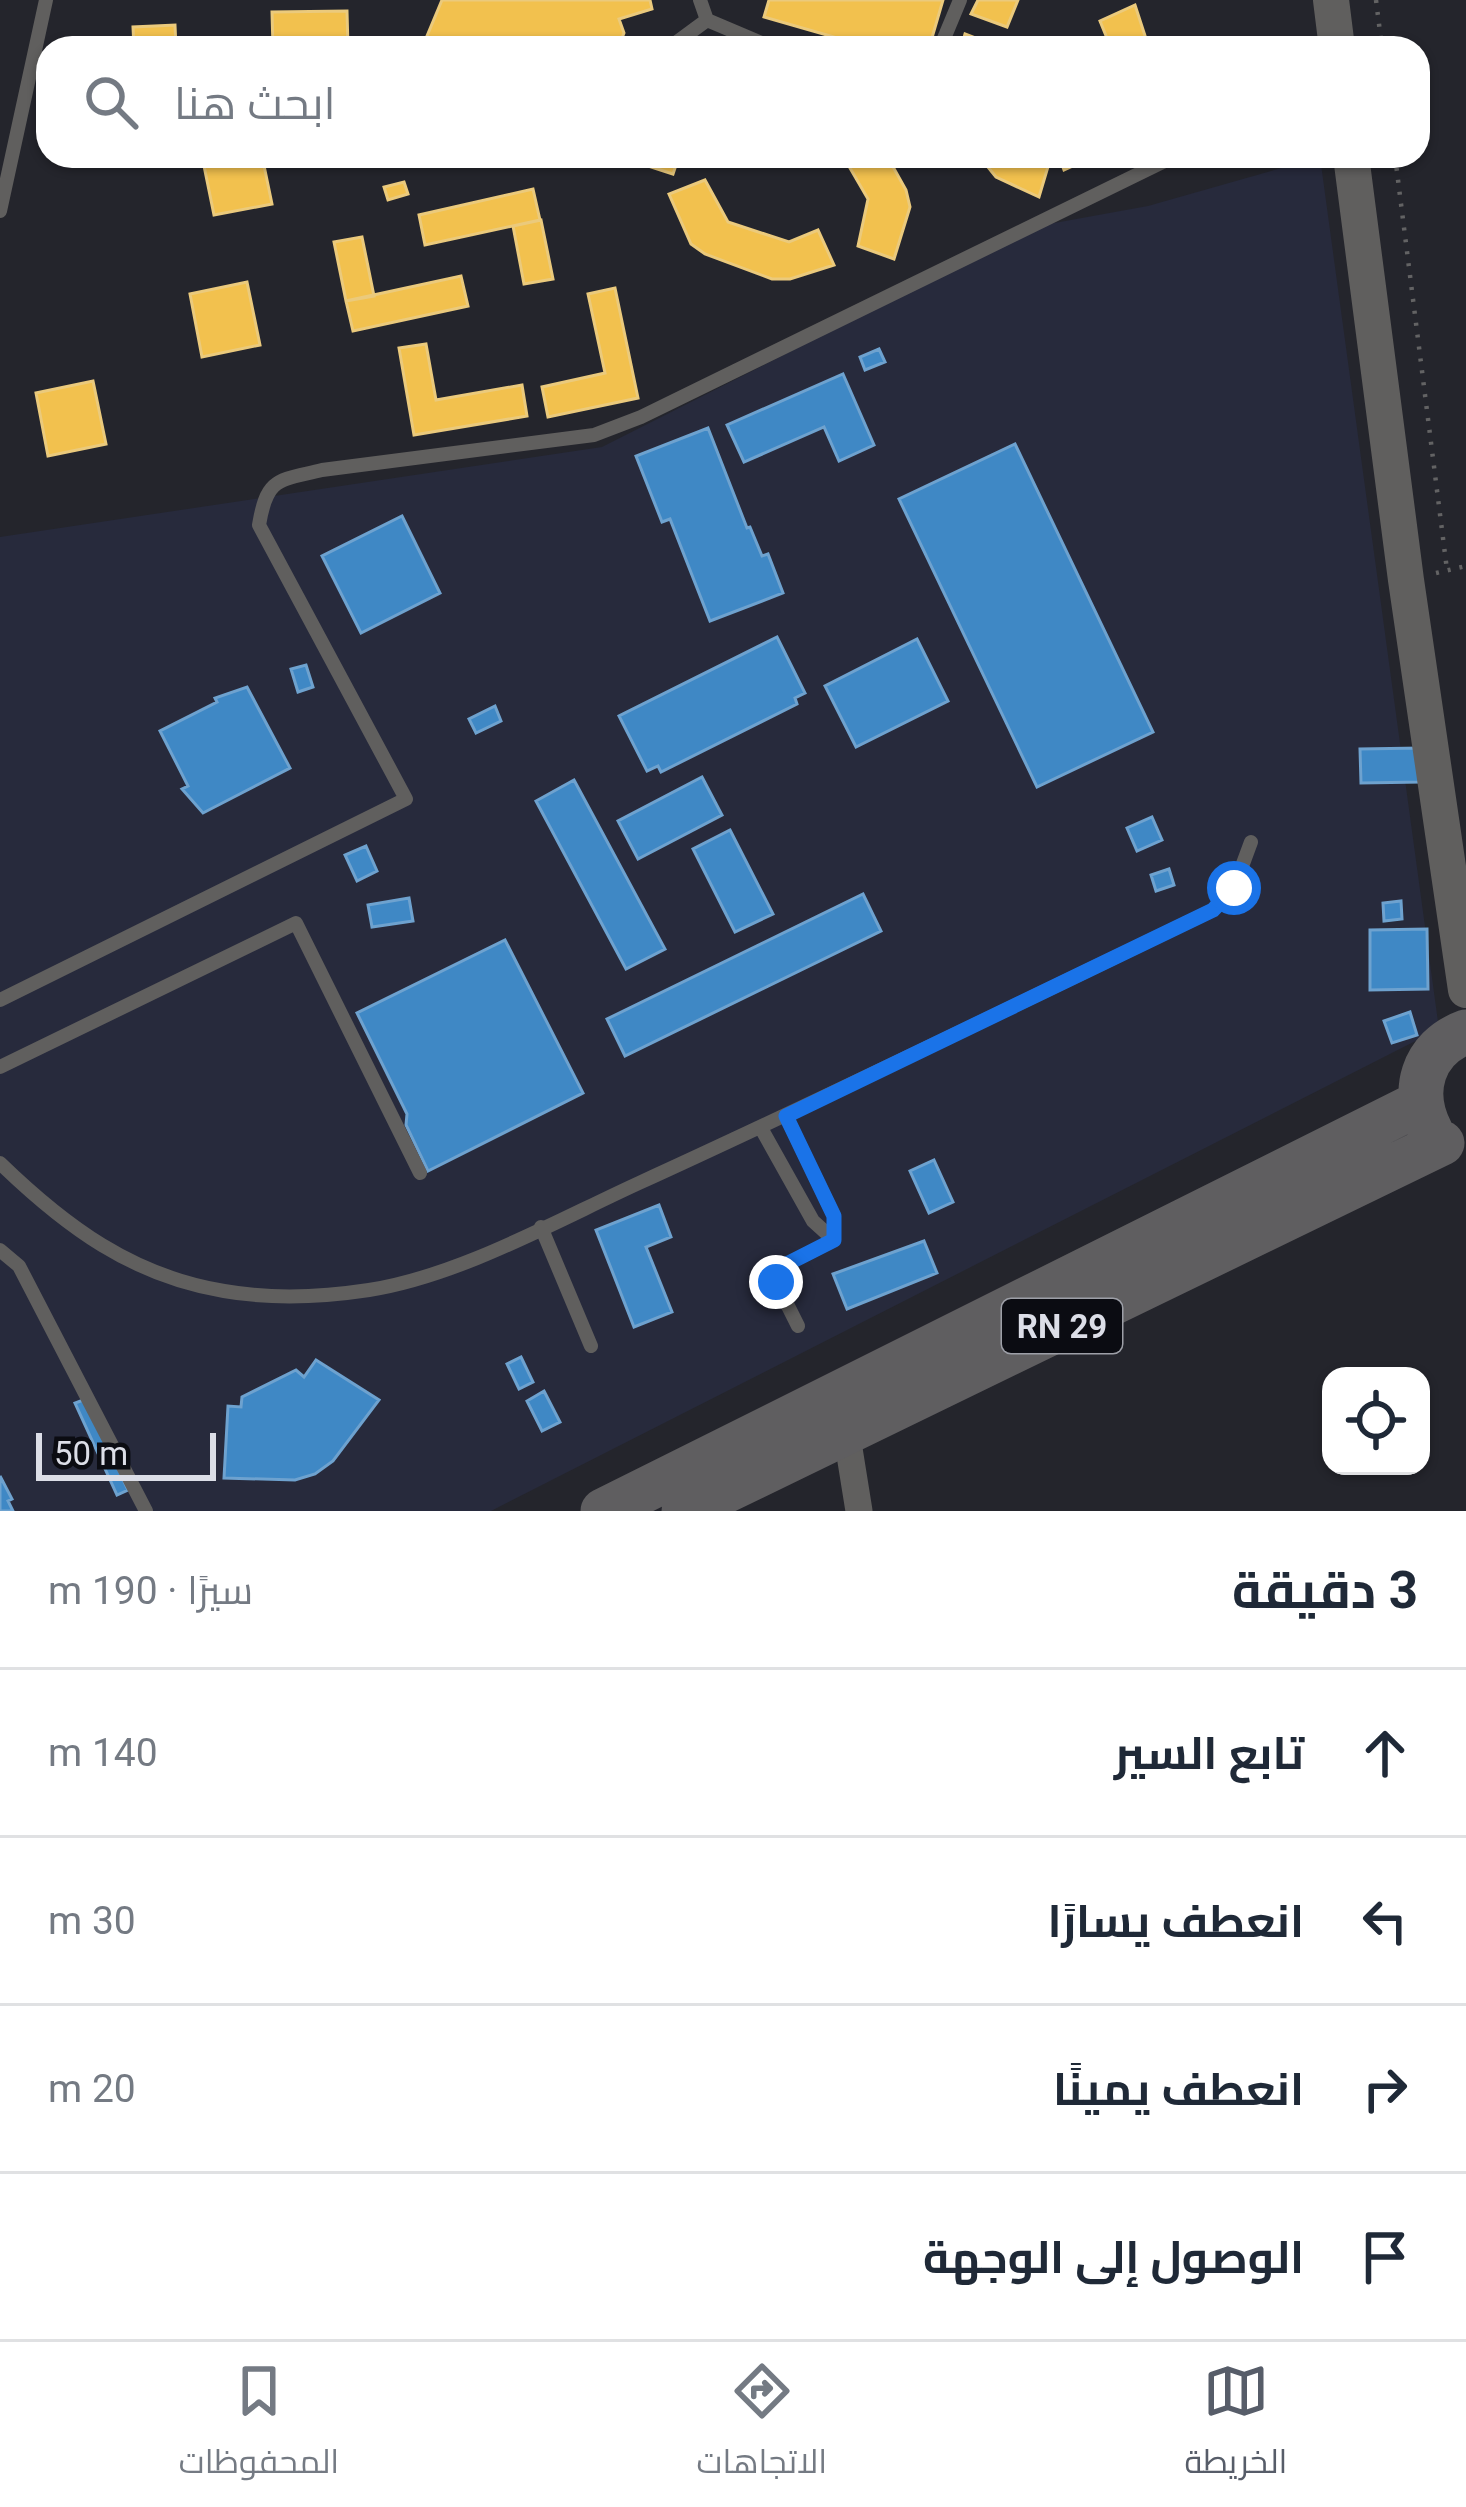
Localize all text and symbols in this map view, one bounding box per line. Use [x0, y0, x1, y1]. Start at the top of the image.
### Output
search box [36, 36, 1430, 168]
icon: search [78, 69, 144, 135]
text: ابحث هنا [174, 77, 336, 130]
route start [1207, 861, 1261, 915]
route end [749, 1255, 803, 1309]
road number: RN 29 [1002, 1299, 1122, 1353]
map controls [1322, 1367, 1430, 1475]
button: locate [1322, 1367, 1430, 1475]
scale bar [36, 1427, 216, 1480]
text: 50 m [54, 1434, 128, 1473]
text: 3 دقيقة [1232, 1561, 1418, 1620]
text: سيرًا · 190 m [48, 1568, 253, 1614]
icon: ahead [1352, 1720, 1418, 1786]
text: تابع السير [1114, 1727, 1304, 1780]
text: 140 m [48, 1730, 158, 1776]
icon: left [1352, 1888, 1418, 1954]
text: انعطف يسارًا [1047, 1895, 1304, 1948]
text: 30 m [48, 1898, 136, 1944]
icon: right [1352, 2056, 1418, 2122]
text: انعطف يمينًا [1053, 2063, 1304, 2116]
text: 20 m [48, 2066, 136, 2112]
icon: arrive [1352, 2224, 1418, 2290]
text: الوصول إلى الوجهة [923, 2231, 1304, 2284]
tab: المحفوظات [179, 2358, 339, 2492]
tab: الاتجاهات [697, 2358, 827, 2492]
tab: الخريطة [1184, 2358, 1287, 2492]

